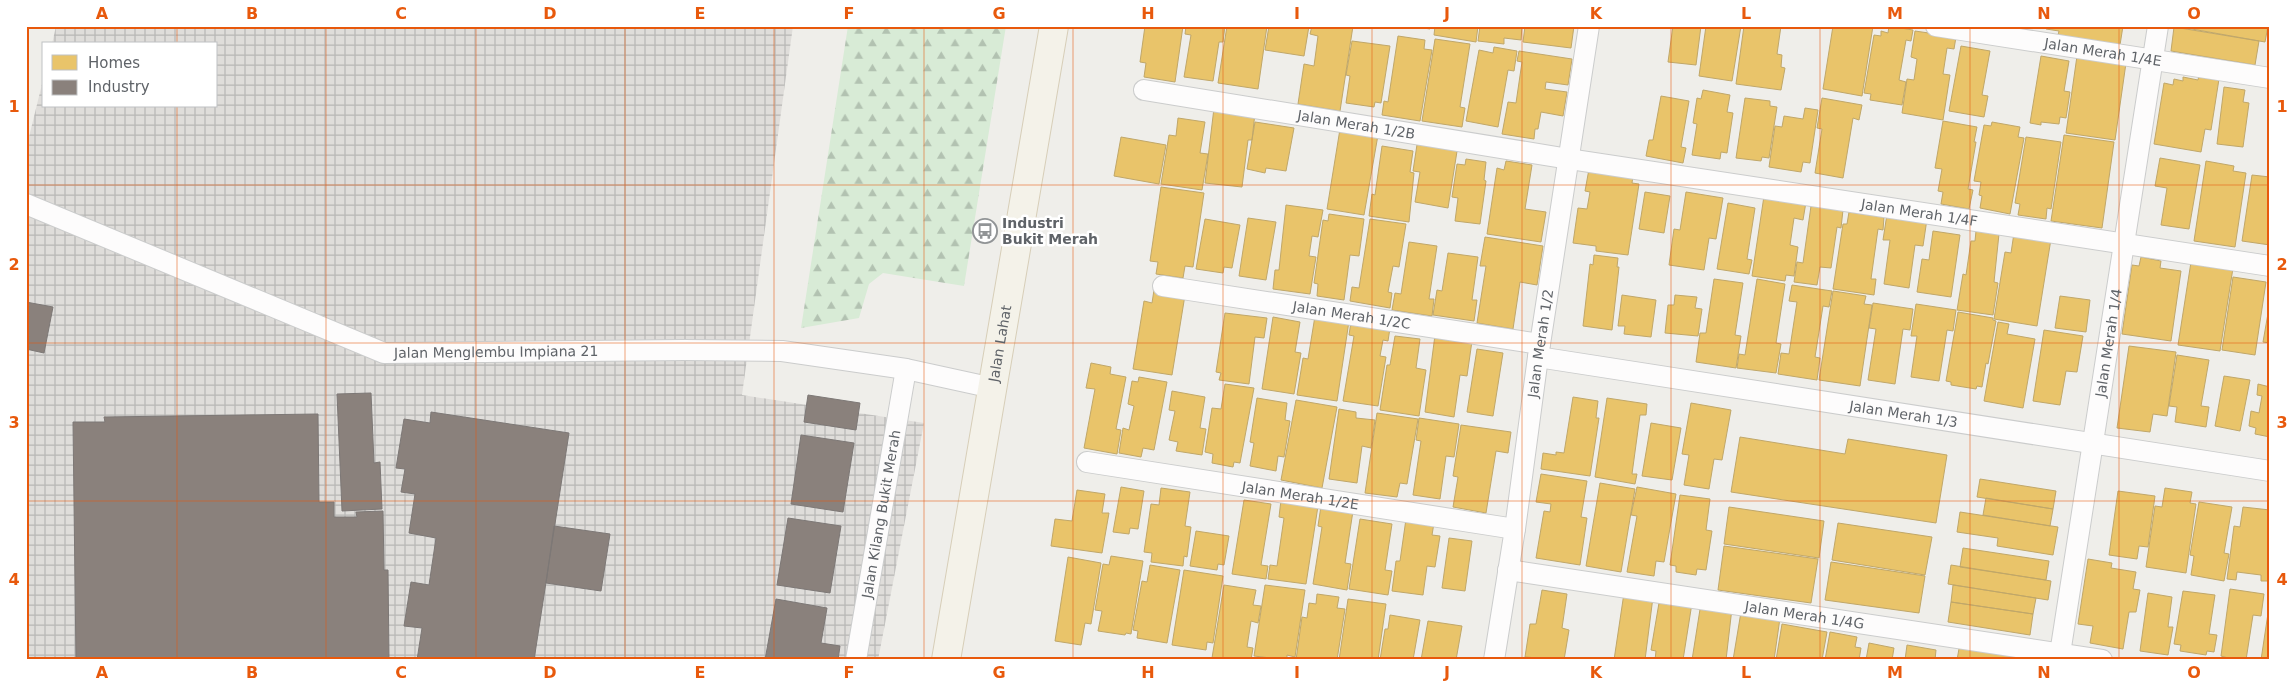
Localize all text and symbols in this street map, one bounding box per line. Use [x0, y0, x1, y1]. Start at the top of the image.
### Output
text: A [96, 4, 109, 23]
text: B [246, 4, 258, 23]
text: C [395, 4, 407, 23]
text: D [543, 4, 557, 23]
text: E [695, 4, 705, 23]
text: F [844, 4, 854, 23]
text: G [992, 4, 1006, 23]
text: H [1141, 4, 1155, 23]
text: I [1294, 4, 1300, 23]
text: J [1443, 4, 1450, 23]
text: K [1590, 4, 1603, 23]
text: L [1741, 4, 1751, 23]
text: M [1887, 4, 1903, 23]
text: N [2037, 4, 2051, 23]
text: O [2187, 4, 2201, 23]
street label: Jalan Merah 1/4E [2042, 35, 2163, 69]
legend [42, 42, 218, 108]
text: Homes [88, 54, 140, 72]
text: Industry [88, 78, 150, 96]
text: 1 [8, 97, 20, 116]
text: 1 [2276, 97, 2288, 116]
street label: Jalan Merah 1/2B [1295, 107, 1416, 142]
street label: Jalan Merah 1/4F [1859, 196, 1979, 229]
place label: Industri Bukit Merah [1002, 215, 1098, 247]
bus stop icon: Industri Bukit Merah [972, 218, 998, 244]
text: 2 [8, 255, 20, 274]
text: 2 [2276, 255, 2288, 274]
street label: Jalan Merah 1/4 [2092, 287, 2125, 399]
street label: Jalan Merah 1/2 [1525, 288, 1556, 400]
street label: Jalan Merah 1/2C [1291, 298, 1412, 332]
street label: Jalan Lahat [985, 303, 1014, 384]
street label: Jalan Menglembu Impiana 21 [393, 343, 598, 361]
street label: Jalan Merah 1/3 [1847, 397, 1959, 430]
text: 3 [8, 413, 20, 432]
text: 3 [2276, 413, 2288, 432]
street label: Jalan Kilang Bukit Merah [859, 429, 903, 601]
street label: Jalan Merah 1/2E [1240, 478, 1360, 512]
text: 4 [8, 570, 20, 589]
text: 4 [2276, 570, 2288, 589]
street label: Jalan Merah 1/4G [1743, 598, 1865, 632]
text: A [96, 663, 109, 682]
text: B [246, 663, 258, 682]
text: C [395, 663, 407, 682]
text: D [543, 663, 557, 682]
text: E [695, 663, 705, 682]
text: F [844, 663, 854, 682]
text: G [992, 663, 1006, 682]
text: H [1141, 663, 1155, 682]
text: I [1294, 663, 1300, 682]
text: J [1443, 663, 1450, 682]
text: K [1590, 663, 1603, 682]
text: L [1741, 663, 1751, 682]
text: M [1887, 663, 1903, 682]
text: N [2037, 663, 2051, 682]
text: O [2187, 663, 2201, 682]

